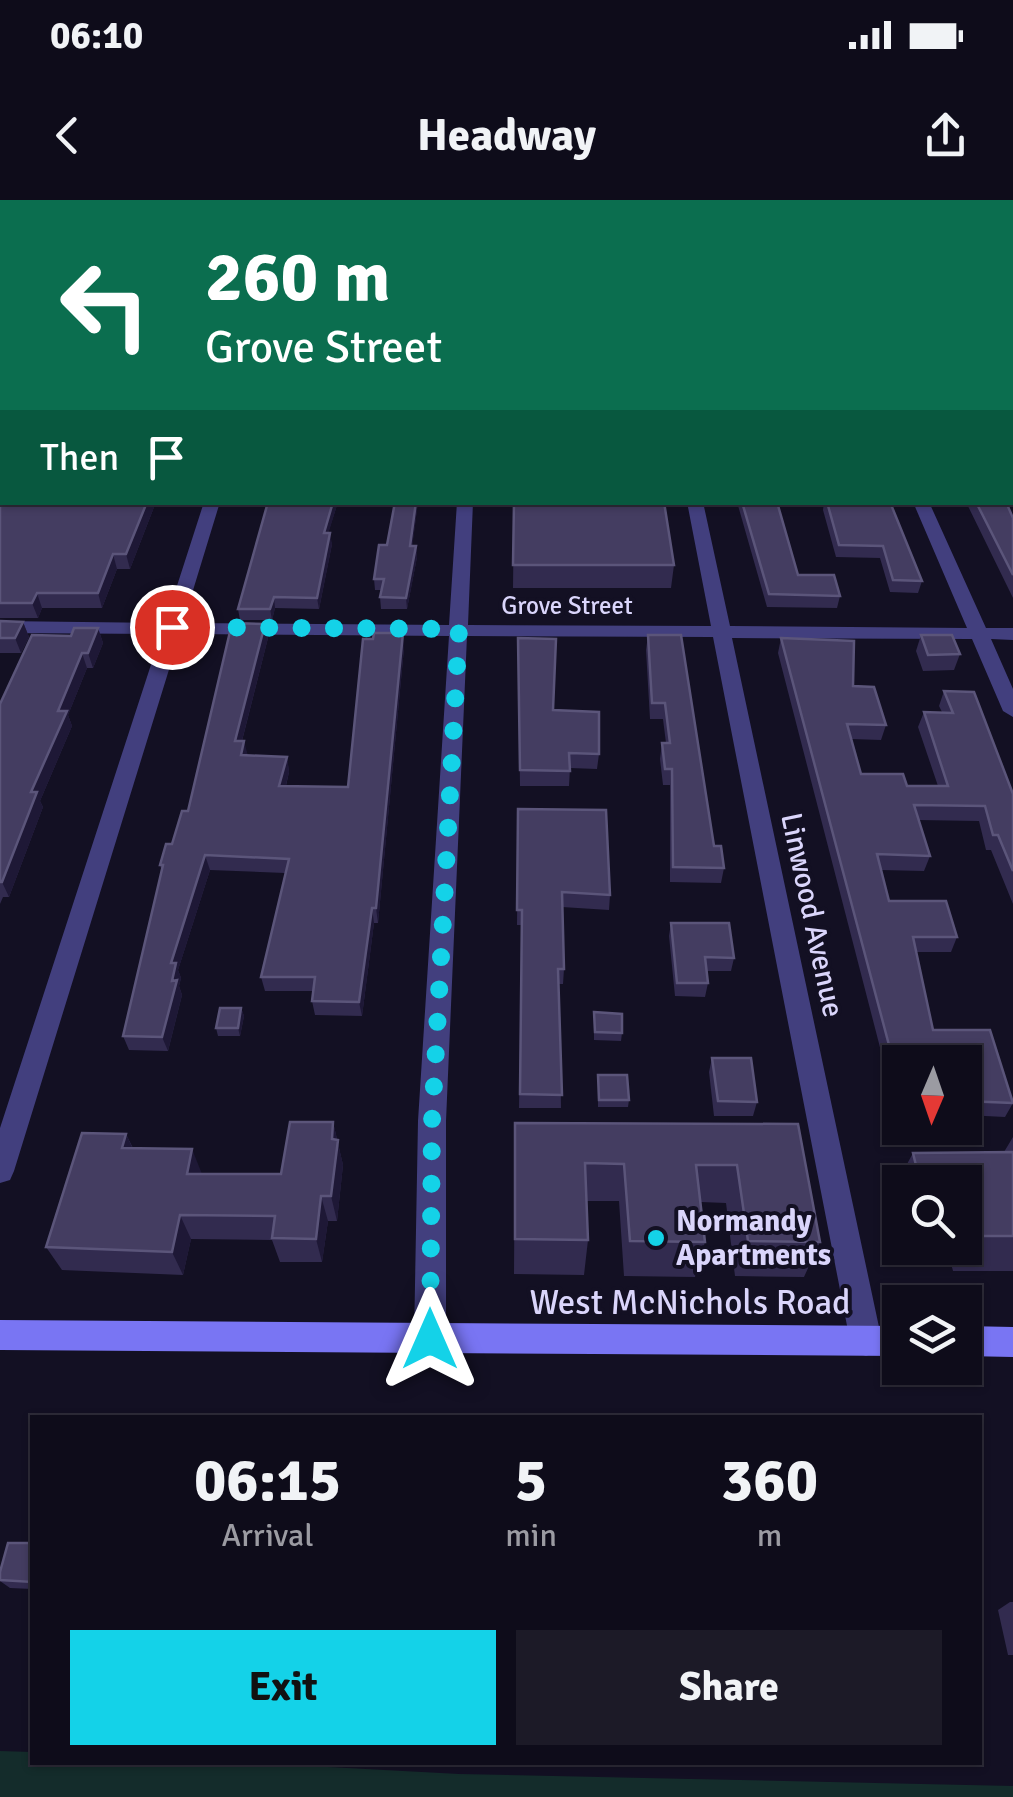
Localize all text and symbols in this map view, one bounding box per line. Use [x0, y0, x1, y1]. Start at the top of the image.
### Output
text: 06:10 [50, 12, 143, 59]
icon: back [40, 108, 95, 163]
text: Headway [417, 108, 596, 163]
icon: share [918, 108, 973, 163]
text: 260 m [205, 234, 390, 320]
icon: left [40, 240, 170, 370]
text: Grove Street [205, 320, 442, 375]
icon: arrive [139, 430, 194, 485]
text: Then [40, 434, 119, 481]
pin [130, 585, 215, 670]
street label: Grove Street [501, 590, 633, 621]
icon: arrive [145, 600, 200, 655]
street label: Linwood Avenue [772, 809, 852, 1021]
north arrow [882, 1045, 982, 1145]
map controls [882, 1045, 982, 1385]
button: search [882, 1165, 982, 1265]
place label: Normandy Apartments [676, 1203, 831, 1274]
marker: Normandy Apartments [645, 1227, 667, 1249]
street label: West McNichols Road [529, 1281, 851, 1324]
button: layers [882, 1285, 982, 1385]
position arrow [378, 1287, 482, 1391]
text: 06:15 [194, 1444, 341, 1518]
text: 5 [515, 1444, 547, 1518]
text: 360 [721, 1444, 818, 1518]
text: Arrival [222, 1516, 314, 1555]
text: min [505, 1516, 557, 1555]
text: m [757, 1516, 782, 1555]
button: Exit [70, 1630, 496, 1745]
button: Share [516, 1630, 942, 1745]

